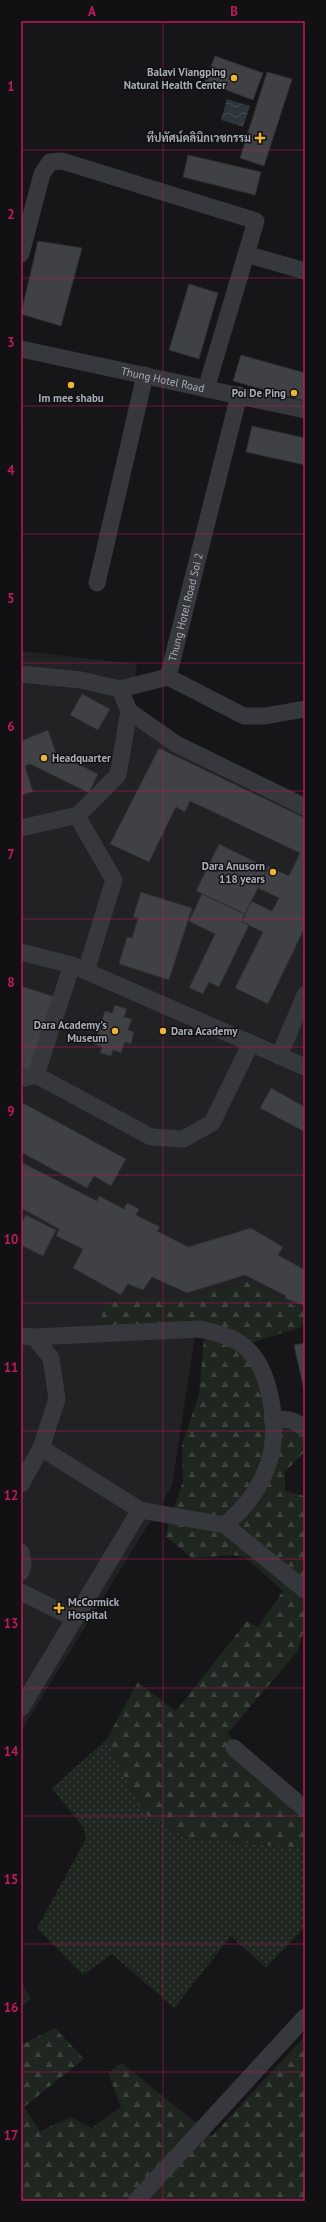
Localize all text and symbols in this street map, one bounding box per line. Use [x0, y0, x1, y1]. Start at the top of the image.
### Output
text: A [88, 3, 96, 20]
text: B [230, 3, 238, 20]
place label: Balavi Viangping Natural Health Center [124, 65, 226, 92]
marker: Balavi Viangping Natural Health Center [229, 73, 239, 83]
text: 1 [7, 78, 15, 95]
place label: ทีปทัศน์คลินิกเวชกรรม [146, 130, 251, 145]
marker: ทีปทัศน์คลินิกเวชกรรม [254, 132, 266, 144]
text: 2 [7, 206, 15, 223]
text: 3 [7, 334, 15, 351]
street label: Thung Hotel Road [120, 364, 206, 395]
marker: Im mee shabu [66, 380, 76, 390]
place label: Poi De Ping [232, 386, 286, 400]
marker: Poi De Ping [289, 388, 299, 398]
place label: Im mee shabu [38, 391, 104, 405]
text: 4 [7, 462, 15, 479]
street label: Thung Hotel Road Soi 2 [165, 551, 206, 663]
text: 5 [7, 590, 15, 607]
text: 6 [7, 718, 15, 735]
place label: Headquarter [52, 751, 111, 765]
marker: Headquarter [39, 753, 49, 763]
text: 7 [7, 846, 15, 863]
place label: Dara Anusorn 118 years [202, 859, 265, 886]
marker: Dara Anusorn 118 years [268, 867, 278, 877]
text: 8 [7, 974, 15, 991]
place label: Dara Academy's Museum [34, 1018, 107, 1045]
place label: Dara Academy [171, 1024, 238, 1038]
marker: Dara Academy's Museum [110, 1026, 120, 1036]
marker: Dara Academy [158, 1026, 168, 1036]
text: 9 [7, 1103, 15, 1120]
text: 10 [4, 1231, 18, 1248]
text: 11 [4, 1359, 18, 1376]
text: 12 [4, 1487, 18, 1504]
place label: McCormick Hospital [68, 1595, 120, 1622]
marker: McCormick Hospital [53, 1602, 65, 1614]
text: 13 [4, 1615, 18, 1632]
text: 14 [4, 1743, 19, 1760]
text: 15 [4, 1871, 18, 1888]
text: 16 [4, 1999, 18, 2016]
text: 17 [4, 2127, 18, 2144]

